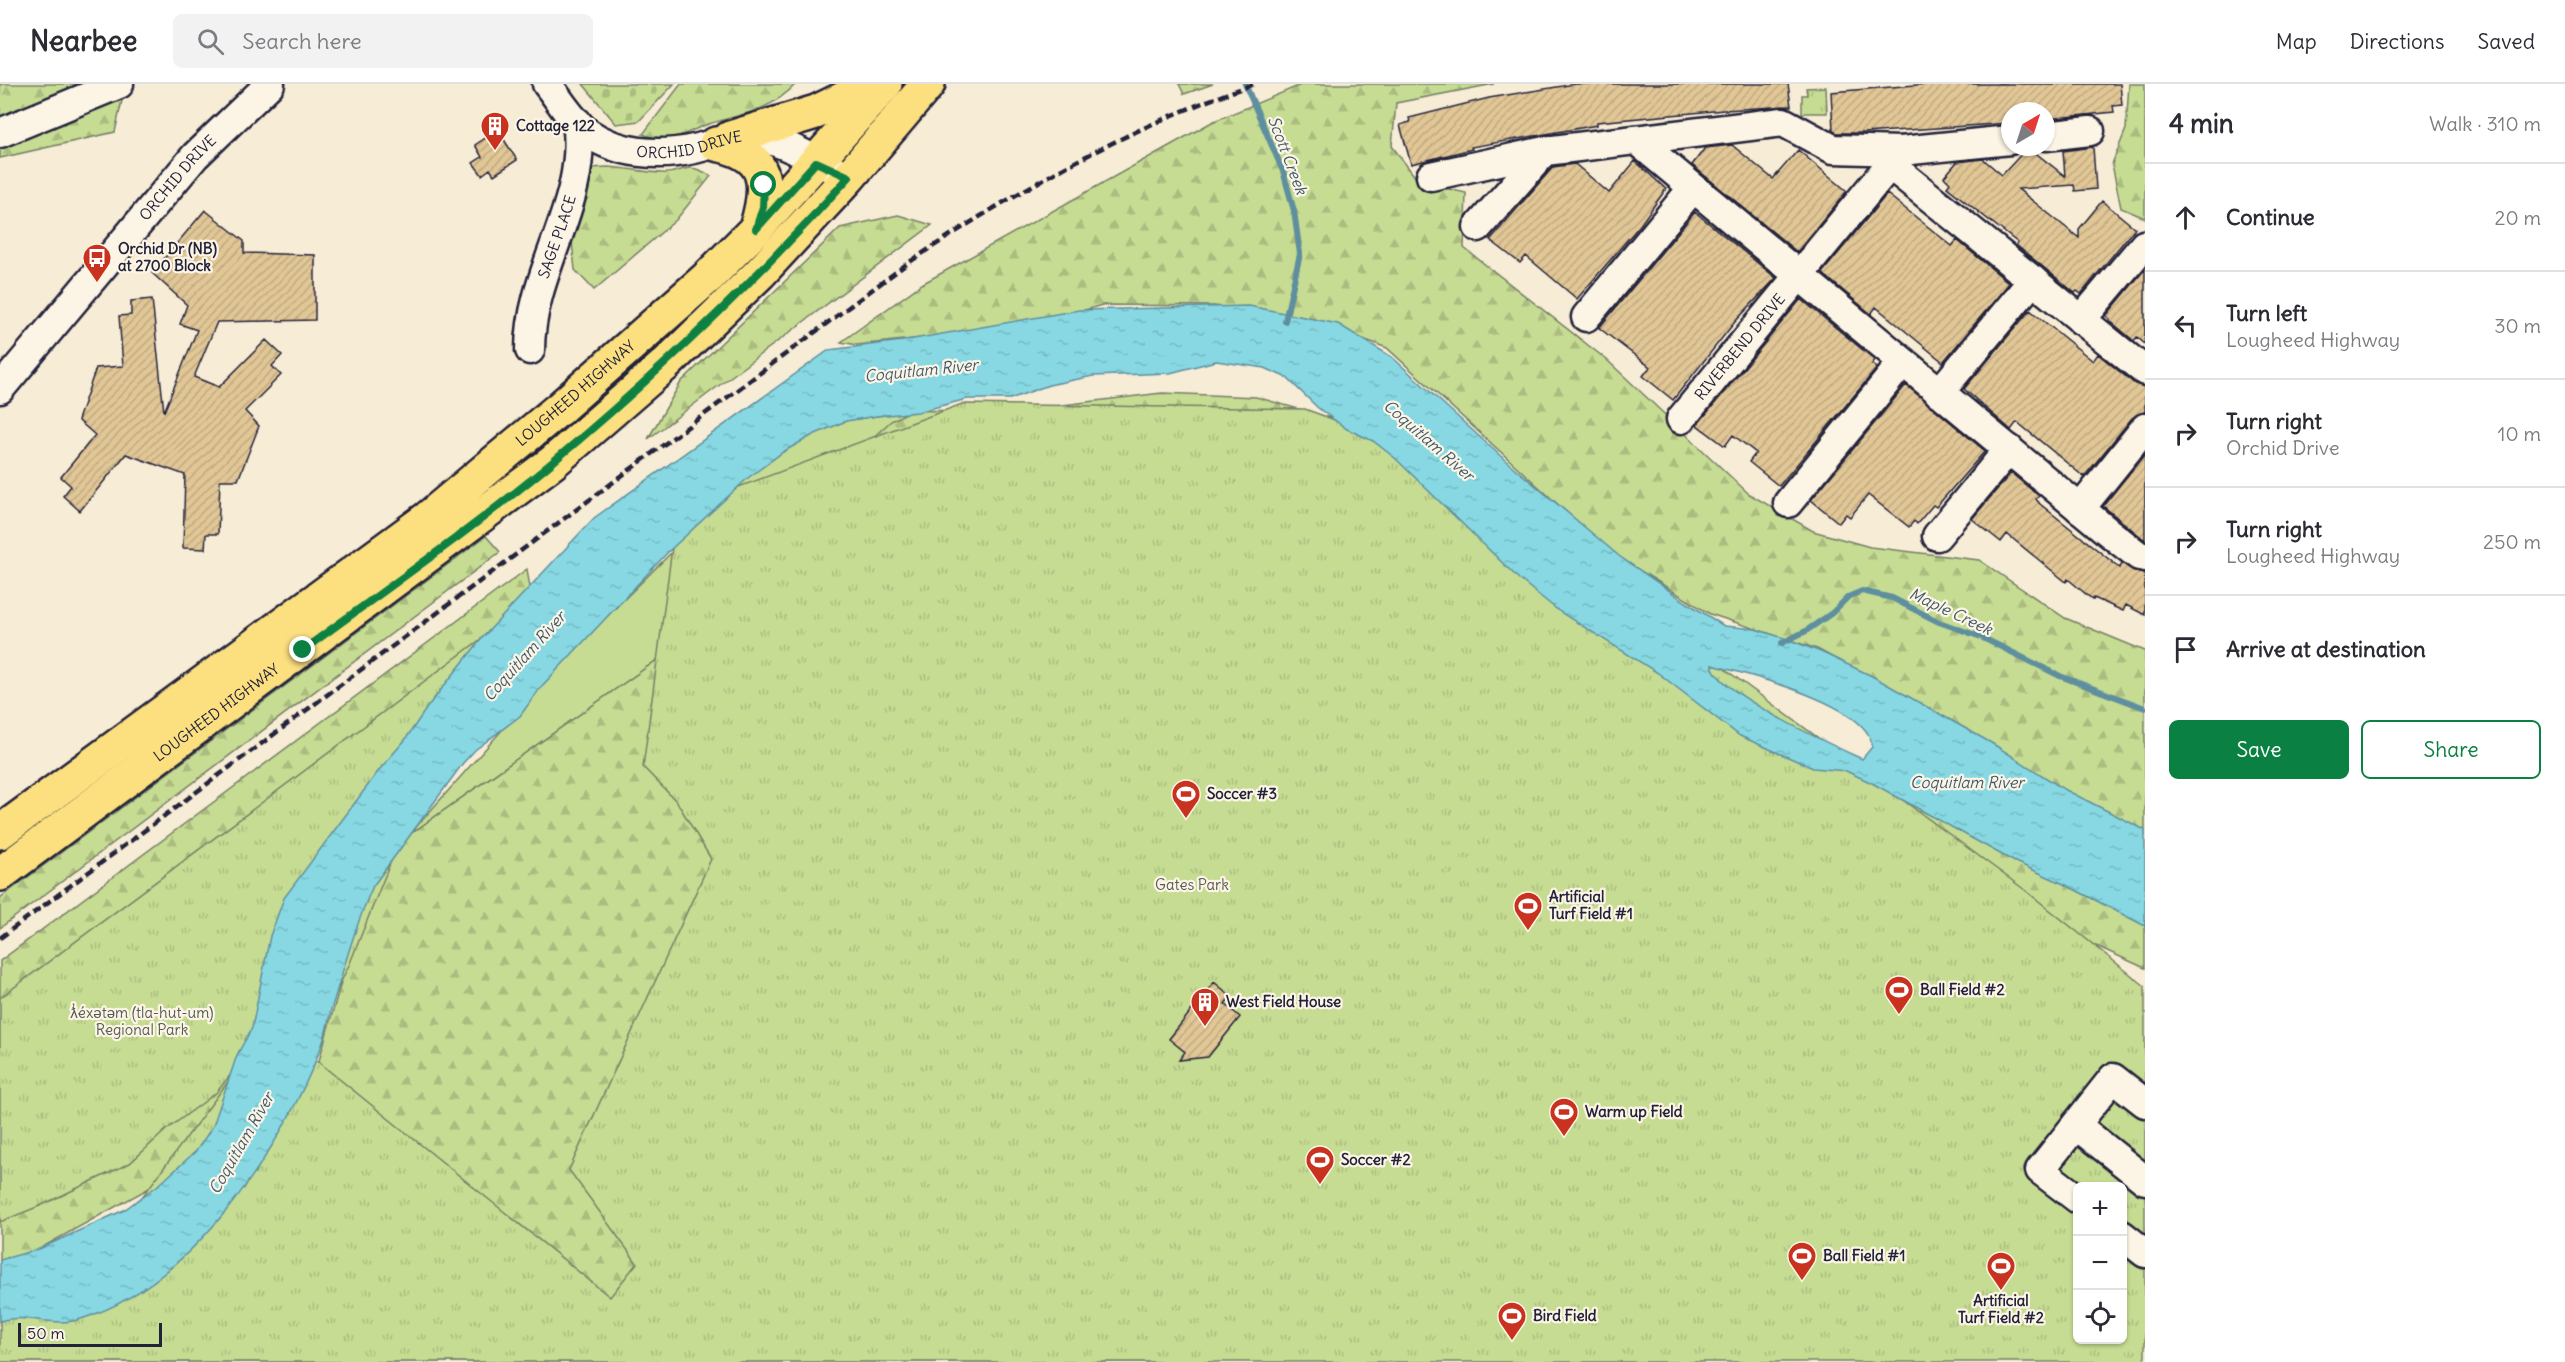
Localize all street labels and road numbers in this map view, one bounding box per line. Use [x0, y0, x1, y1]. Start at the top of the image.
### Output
street label: ORCHID DRIVE [635, 126, 743, 162]
street label: ORCHID DRIVE [135, 131, 220, 224]
street label: SAGE PLACE [534, 193, 580, 281]
street label: RIVERBEND DRIVE [1690, 290, 1789, 404]
street label: LOUGHEED HIGHWAY [512, 335, 639, 450]
street label: LOUGHEED HIGHWAY [150, 659, 283, 765]

